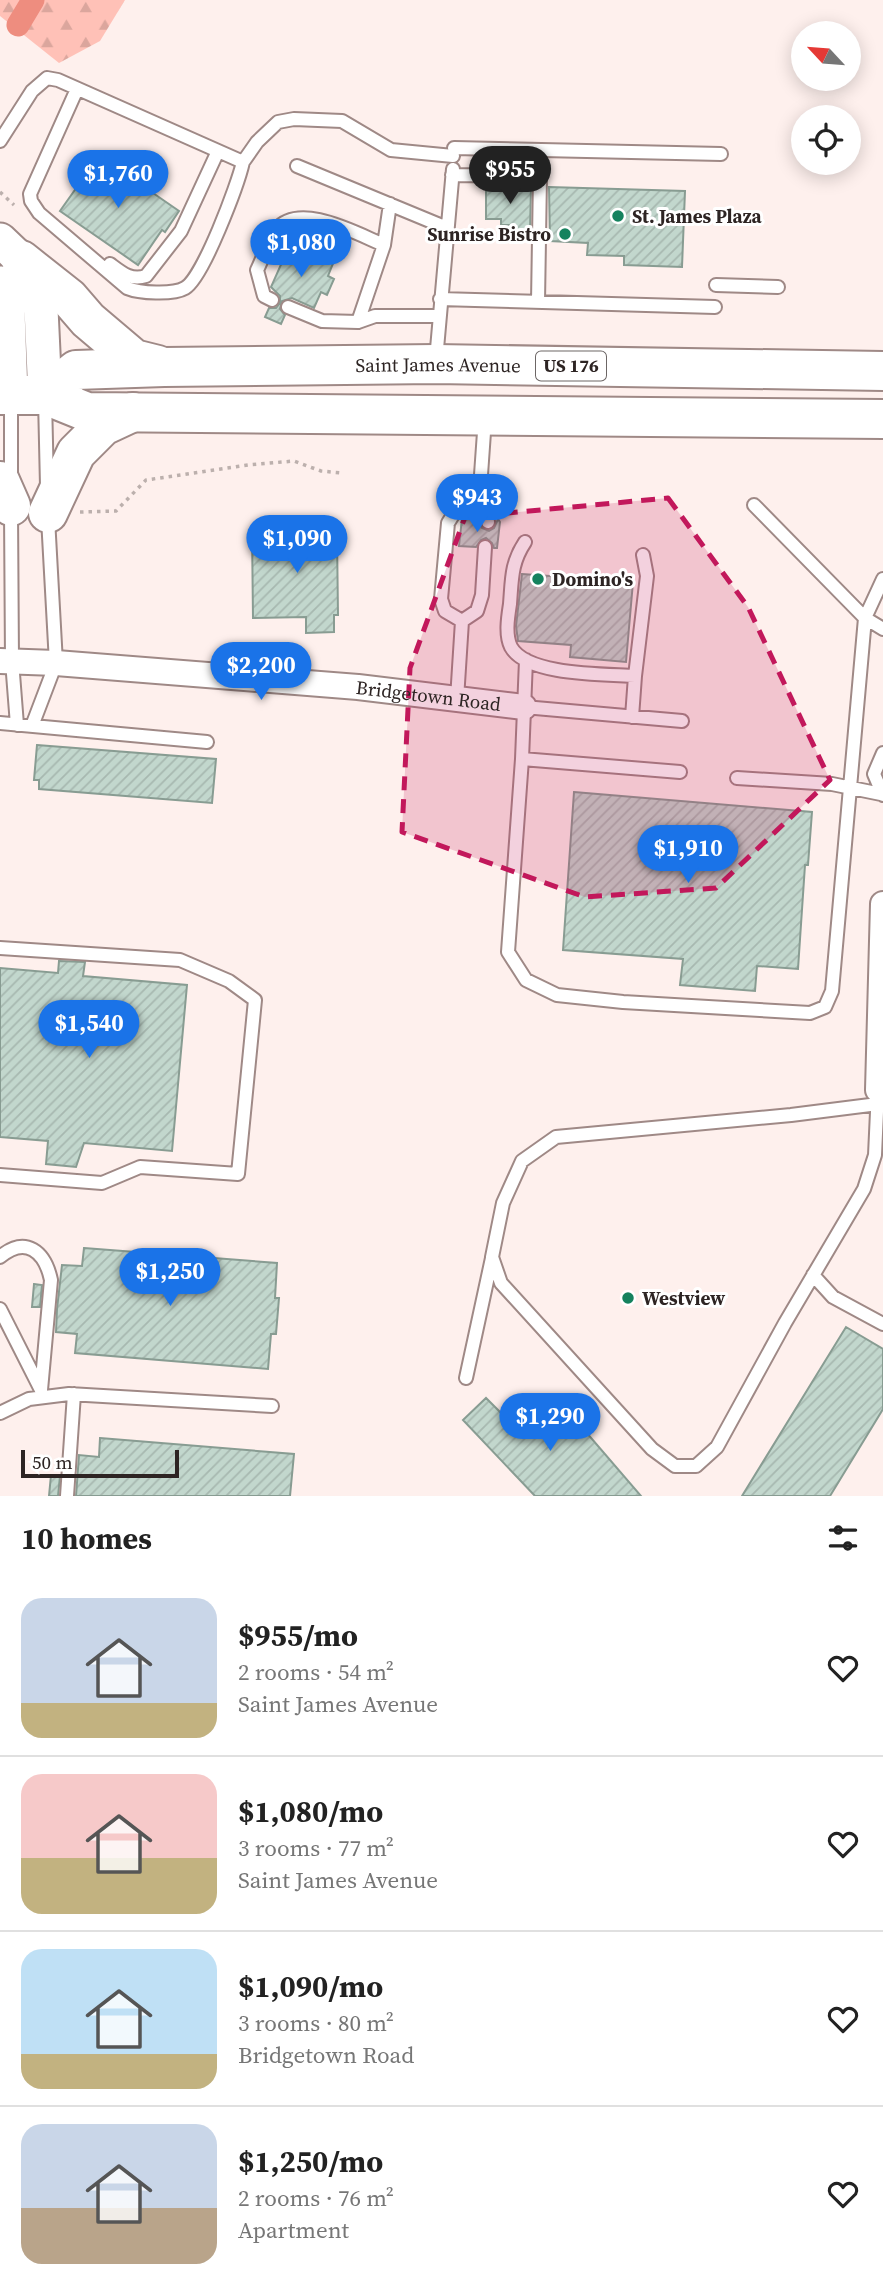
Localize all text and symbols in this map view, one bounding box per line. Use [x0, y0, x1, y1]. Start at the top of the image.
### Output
north arrow [791, 21, 861, 91]
map controls [791, 21, 861, 175]
button: locate [791, 105, 861, 175]
pin: $955 [469, 146, 551, 206]
pin: $1,760 [61, 150, 175, 210]
text: $955 [485, 153, 535, 185]
text: $1,760 [83, 157, 153, 189]
place label: St. James Plaza [632, 203, 762, 229]
marker: St. James Plaza [610, 208, 626, 224]
pin: $1,080 [244, 219, 358, 279]
place label: Sunrise Bistro [427, 221, 551, 247]
text: $1,080 [266, 226, 336, 258]
marker: Sunrise Bistro [557, 226, 573, 242]
street label: Saint James Avenue [355, 351, 521, 378]
road number: US 176 [536, 352, 606, 380]
pin: $943 [436, 475, 518, 534]
text: $943 [452, 481, 502, 513]
pin: $1,090 [240, 516, 354, 575]
text: $1,090 [262, 522, 332, 554]
place label: Domino's [552, 566, 633, 592]
marker: Domino's [530, 571, 546, 587]
pin: $2,200 [204, 642, 318, 702]
text: $2,200 [226, 649, 296, 681]
street label: Bridgetown Road [355, 674, 503, 717]
pin: $1,910 [631, 826, 745, 885]
text: $1,910 [653, 832, 723, 864]
pin: $1,540 [32, 1000, 146, 1060]
text: $1,540 [54, 1007, 124, 1039]
pin: $1,250 [113, 1248, 227, 1308]
text: $1,250 [135, 1255, 205, 1287]
place label: Westview [642, 1285, 725, 1311]
marker: Westview [620, 1290, 636, 1306]
pin: $1,290 [493, 1394, 607, 1453]
text: $1,290 [515, 1400, 585, 1432]
scale bar [21, 1447, 178, 1479]
text: 50 m [32, 1449, 73, 1475]
text: 10 homes [21, 1518, 152, 1559]
icon: filters [824, 1519, 862, 1557]
text: $955/mo [238, 1615, 358, 1656]
icon: home [77, 1626, 161, 1710]
icon: heart [824, 1649, 862, 1687]
text: 2 rooms · 54 m² [238, 1656, 394, 1688]
text: Saint James Avenue [238, 1688, 438, 1720]
text: $1,080/mo [238, 1791, 383, 1832]
icon: home [77, 1802, 161, 1886]
icon: heart [824, 1825, 862, 1863]
text: 3 rooms · 77 m² [238, 1832, 394, 1864]
text: Saint James Avenue [238, 1864, 438, 1896]
text: $1,090/mo [238, 1966, 383, 2007]
icon: home [77, 1977, 161, 2061]
icon: heart [824, 2000, 862, 2038]
text: 3 rooms · 80 m² [238, 2007, 394, 2039]
text: Bridgetown Road [238, 2039, 414, 2071]
text: $1,250/mo [238, 2141, 383, 2182]
icon: home [77, 2152, 161, 2236]
icon: heart [824, 2175, 862, 2213]
text: 2 rooms · 76 m² [238, 2182, 394, 2214]
text: Apartment [238, 2214, 349, 2246]

